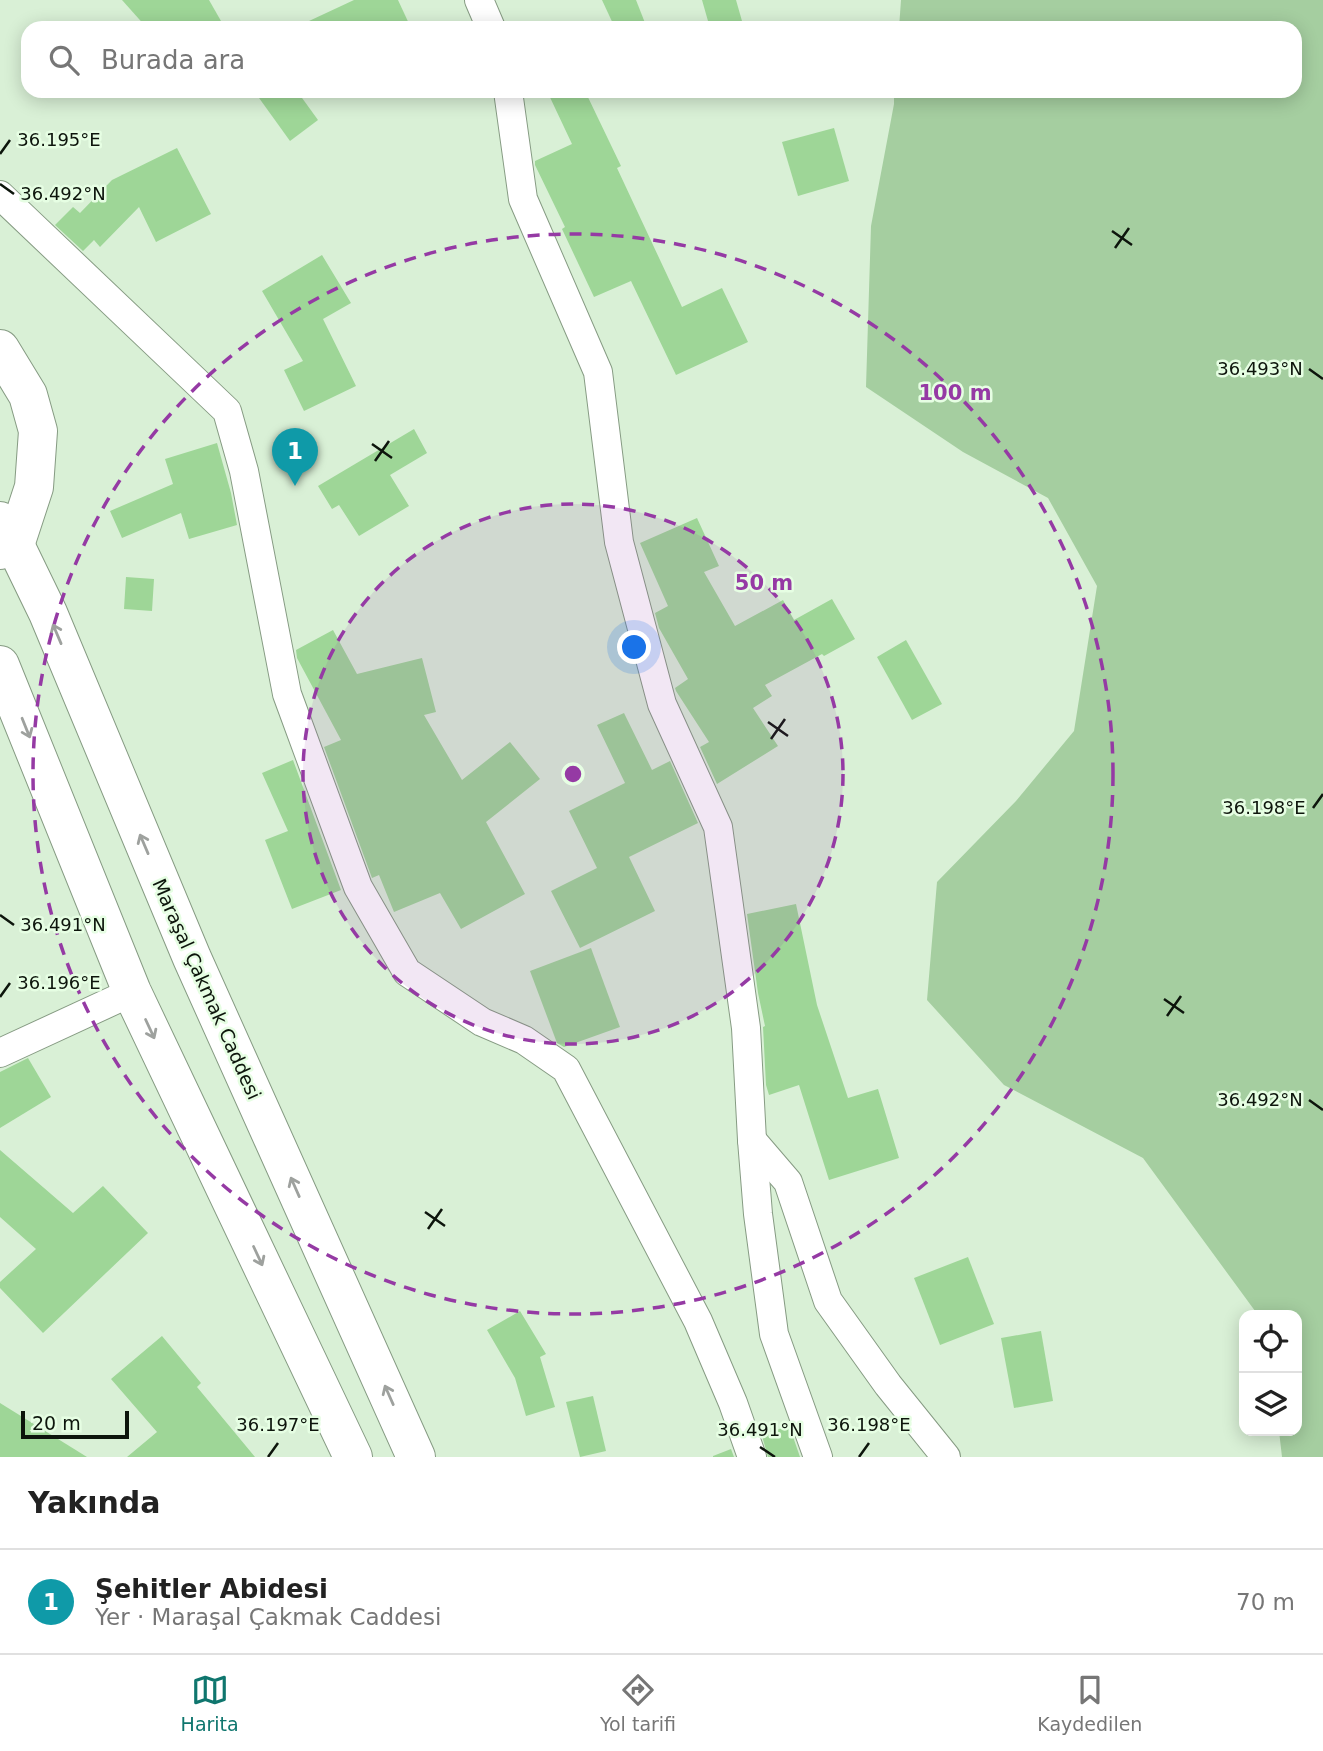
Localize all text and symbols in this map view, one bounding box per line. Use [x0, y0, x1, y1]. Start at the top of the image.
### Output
search box [21, 21, 1302, 98]
icon: search [45, 41, 83, 79]
text: Burada ara [101, 45, 245, 75]
text: 36.195°E [17, 129, 101, 150]
text: 36.492°N [20, 183, 106, 204]
text: 36.493°N [1217, 358, 1303, 379]
text: 100 m [918, 381, 992, 405]
pin: 1 [272, 428, 318, 486]
text: 50 m [735, 571, 793, 595]
one-way arrow [49, 624, 62, 646]
your location [617, 630, 651, 664]
one-way arrow [20, 717, 33, 738]
centre of rings [561, 762, 585, 786]
text: 36.198°E [1222, 797, 1306, 818]
one-way arrow [137, 834, 150, 856]
street label: Maraşal Çakmak Caddesi [148, 875, 266, 1103]
text: 36.491°N [20, 914, 106, 935]
text: 36.196°E [17, 972, 101, 993]
one-way arrow [143, 1018, 157, 1039]
text: 36.492°N [1217, 1089, 1303, 1110]
one-way arrow [288, 1177, 301, 1198]
one-way arrow [252, 1246, 265, 1267]
map controls [1239, 1310, 1302, 1436]
button: locate [1239, 1310, 1302, 1373]
button: layers [1239, 1373, 1302, 1436]
one-way arrow [382, 1384, 395, 1406]
scale bar [21, 1408, 130, 1440]
text: 20 m [32, 1412, 81, 1434]
text: 36.197°E [236, 1414, 320, 1435]
text: 36.198°E [827, 1414, 911, 1435]
text: 36.491°N [717, 1419, 803, 1440]
text: Yakında [28, 1485, 161, 1520]
text: Şehitler Abidesi [95, 1574, 328, 1604]
text: 1 [43, 1589, 59, 1615]
text: 70 m [1236, 1589, 1295, 1615]
text: Yer · Maraşal Çakmak Caddesi [95, 1604, 441, 1630]
tab: Harita [181, 1671, 239, 1735]
tab: Yol tarifi [600, 1671, 676, 1735]
tab: Kaydedilen [1037, 1671, 1142, 1735]

